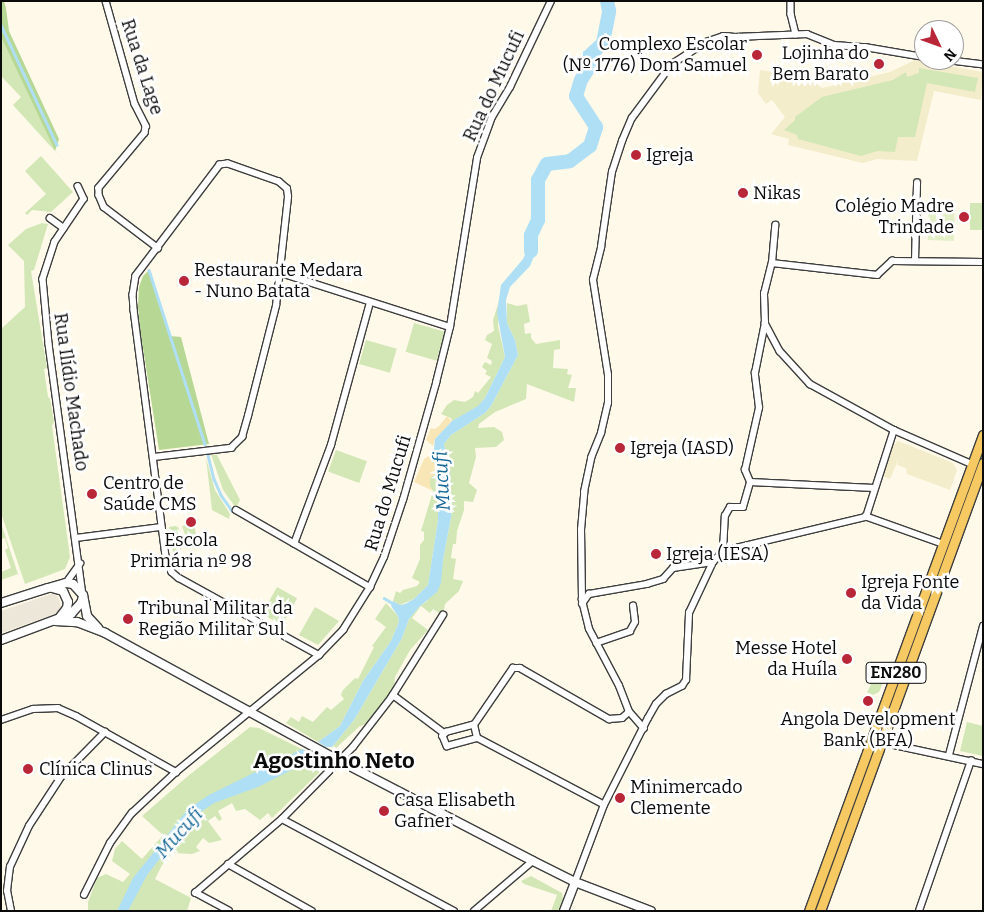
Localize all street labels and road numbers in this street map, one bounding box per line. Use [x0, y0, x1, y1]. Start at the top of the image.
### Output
street label: Rua da Lage [116, 16, 168, 118]
street label: Rua do Mucufi [459, 27, 529, 145]
street label: Rua Ilídio Machado [49, 311, 93, 473]
street label: Rua do Mucufi [360, 433, 416, 553]
road number: EN280 [865, 660, 927, 686]

